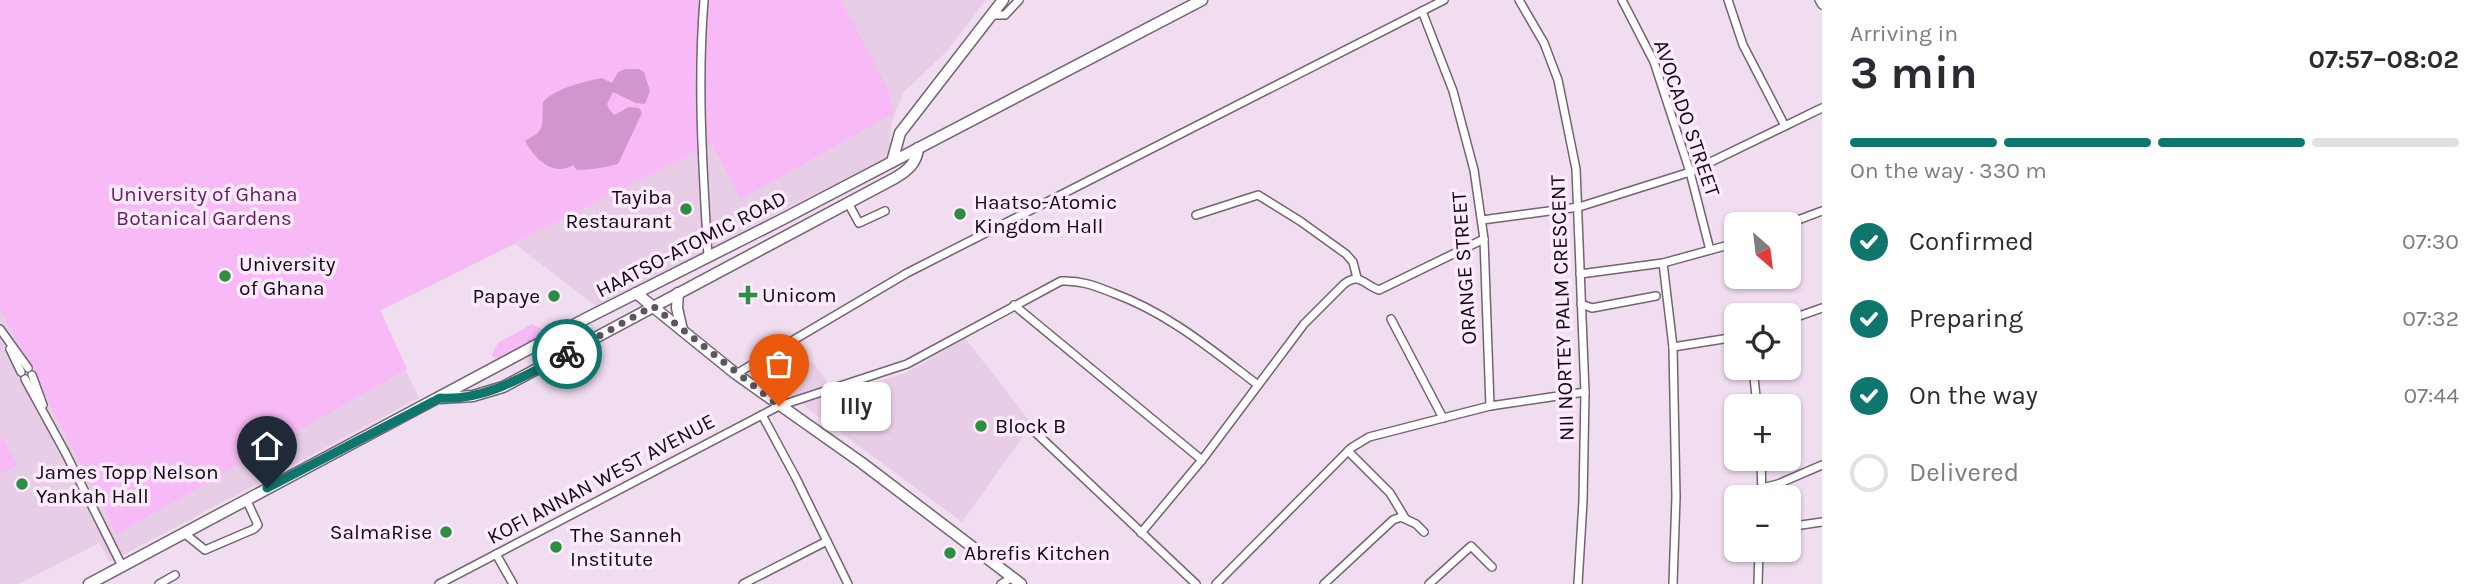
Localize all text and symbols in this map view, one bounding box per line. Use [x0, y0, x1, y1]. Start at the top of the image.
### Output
text: Arriving in [1850, 20, 1958, 47]
street label: AVOCADO STREET [1649, 36, 1725, 200]
text: 07:57–08:02 [2308, 44, 2459, 75]
text: 3 min [1850, 46, 1978, 100]
text: On the way · 330 m [1850, 157, 2047, 184]
street label: NII NORTEY PALM CRESCENT [1545, 174, 1579, 441]
park label: University of Ghana Botanical Gardens [110, 182, 298, 230]
place label: Tayiba Restaurant [565, 185, 672, 233]
street label: HAATSO-ATOMIC ROAD [592, 186, 790, 302]
place label: Haatso-Atomic Kingdom Hall [974, 190, 1117, 238]
street label: ORANGE STREET [1447, 190, 1481, 345]
marker: Tayiba Restaurant [678, 201, 694, 217]
marker: Haatso-Atomic Kingdom Hall [952, 206, 968, 222]
north arrow [1724, 212, 1801, 289]
map controls [1724, 212, 1801, 562]
icon: check [1850, 223, 1888, 261]
text: Confirmed [1909, 226, 2034, 257]
text: 07:30 [2402, 228, 2459, 255]
place label: University of Ghana [239, 252, 336, 300]
marker: University of Ghana [217, 268, 233, 284]
place label: Unicom [762, 283, 837, 307]
place label: Papaye [472, 284, 540, 308]
marker: Unicom [740, 287, 756, 303]
marker: Papaye [546, 288, 562, 304]
icon: check [1850, 300, 1888, 338]
button: locate [1724, 303, 1801, 380]
text: Preparing [1909, 303, 2023, 334]
text: 07:32 [2402, 305, 2459, 332]
courier [532, 319, 602, 389]
pin [749, 334, 809, 406]
icon: bike [548, 335, 586, 373]
icon: bag [760, 345, 798, 383]
icon: check [1850, 377, 1888, 415]
text: On the way [1909, 380, 2038, 411]
callout: Illy [821, 382, 891, 430]
text: 07:44 [2404, 382, 2459, 409]
text: Illy [840, 393, 872, 420]
button: + [1724, 394, 1801, 471]
street label: KOFI ANNAN WEST AVENUE [483, 409, 719, 549]
place label: Block B [995, 414, 1066, 438]
pin [237, 416, 297, 488]
marker: Block B [973, 418, 989, 434]
icon: home [248, 427, 286, 465]
text: Delivered [1909, 457, 2019, 488]
place label: James Topp Nelson Yankah Hall [36, 460, 219, 508]
marker: James Topp Nelson Yankah Hall [14, 476, 30, 492]
button: − [1724, 485, 1801, 562]
place label: SalmaRise [330, 520, 432, 544]
place label: The Sanneh Institute [570, 523, 682, 571]
marker: SalmaRise [438, 524, 454, 540]
marker: The Sanneh Institute [548, 539, 564, 555]
place label: Abrefis Kitchen [964, 541, 1110, 565]
marker: Abrefis Kitchen [942, 545, 958, 561]

